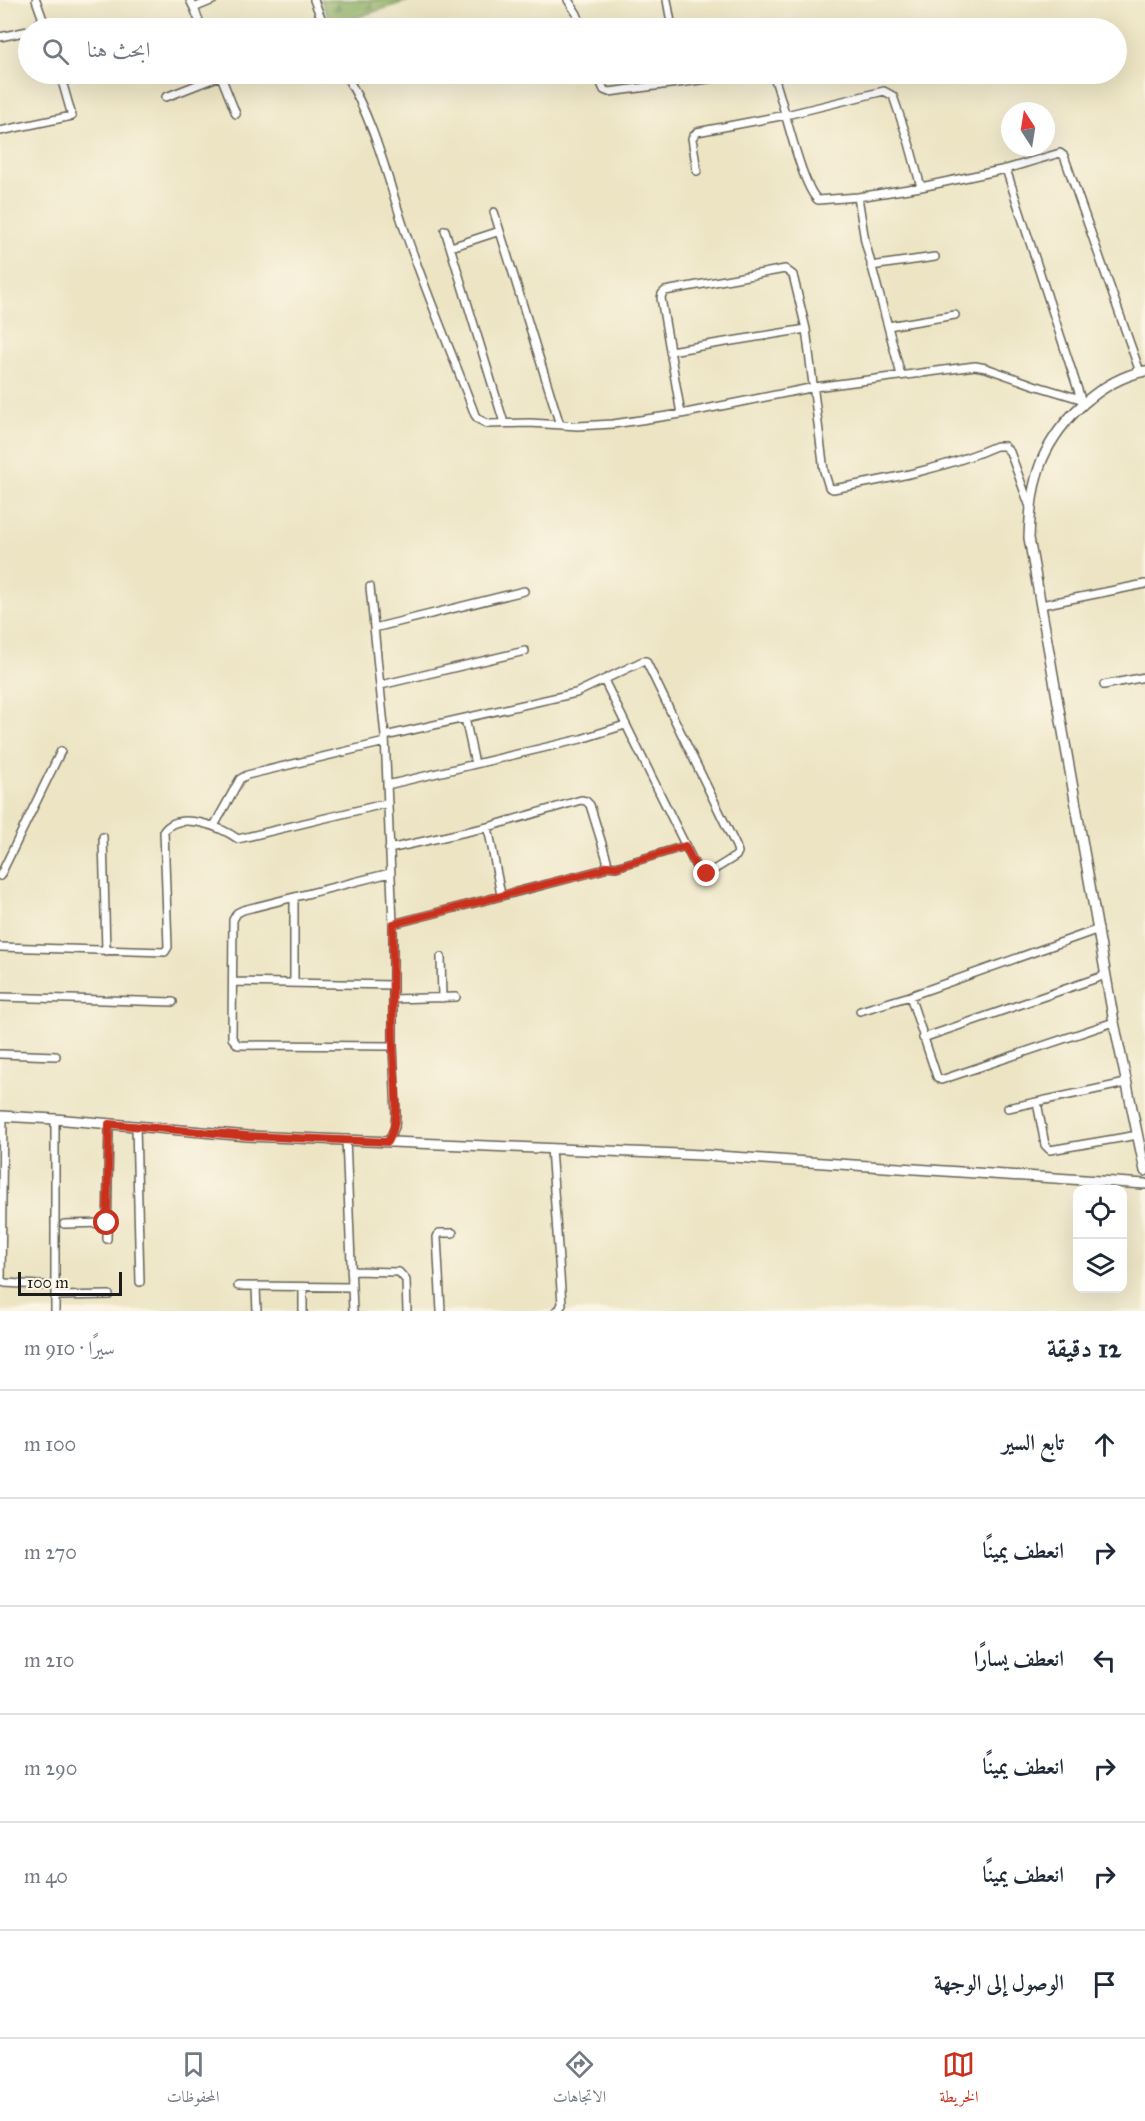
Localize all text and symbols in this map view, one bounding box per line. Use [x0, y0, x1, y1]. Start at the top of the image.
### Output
search box [18, 18, 1127, 84]
icon: search [39, 35, 72, 68]
text: ابحث هنا [87, 36, 150, 63]
north arrow [1001, 102, 1055, 156]
route end [693, 860, 719, 886]
map controls [1073, 1185, 1127, 1293]
button: locate [1073, 1185, 1127, 1239]
route start [93, 1209, 119, 1235]
button: layers [1073, 1239, 1127, 1293]
scale bar [18, 1269, 122, 1296]
text: 100 m [27, 1273, 69, 1292]
text: 12 دقيقة [1047, 1332, 1121, 1364]
text: سيرًا · 910 m [24, 1336, 115, 1360]
icon: ahead [1088, 1428, 1121, 1461]
text: تابع السير [1002, 1429, 1064, 1456]
text: 100 m [24, 1432, 76, 1456]
icon: right [1088, 1536, 1121, 1569]
text: انعطف يمينًا [983, 1537, 1064, 1564]
text: 270 m [24, 1540, 77, 1564]
icon: left [1088, 1644, 1121, 1677]
text: انعطف يسارًا [974, 1645, 1064, 1672]
text: 210 m [24, 1648, 74, 1672]
icon: right [1088, 1752, 1121, 1785]
text: انعطف يمينًا [983, 1753, 1064, 1780]
text: 290 m [24, 1756, 77, 1780]
icon: right [1088, 1860, 1121, 1893]
text: انعطف يمينًا [983, 1861, 1064, 1888]
text: 40 m [24, 1864, 68, 1888]
icon: arrive [1088, 1968, 1121, 2001]
text: الوصول إلى الوجهة [934, 1969, 1064, 1996]
tab: المحفوظات [167, 2048, 219, 2112]
tab: الاتجاهات [553, 2048, 606, 2112]
tab: الخريطة [939, 2048, 978, 2112]

